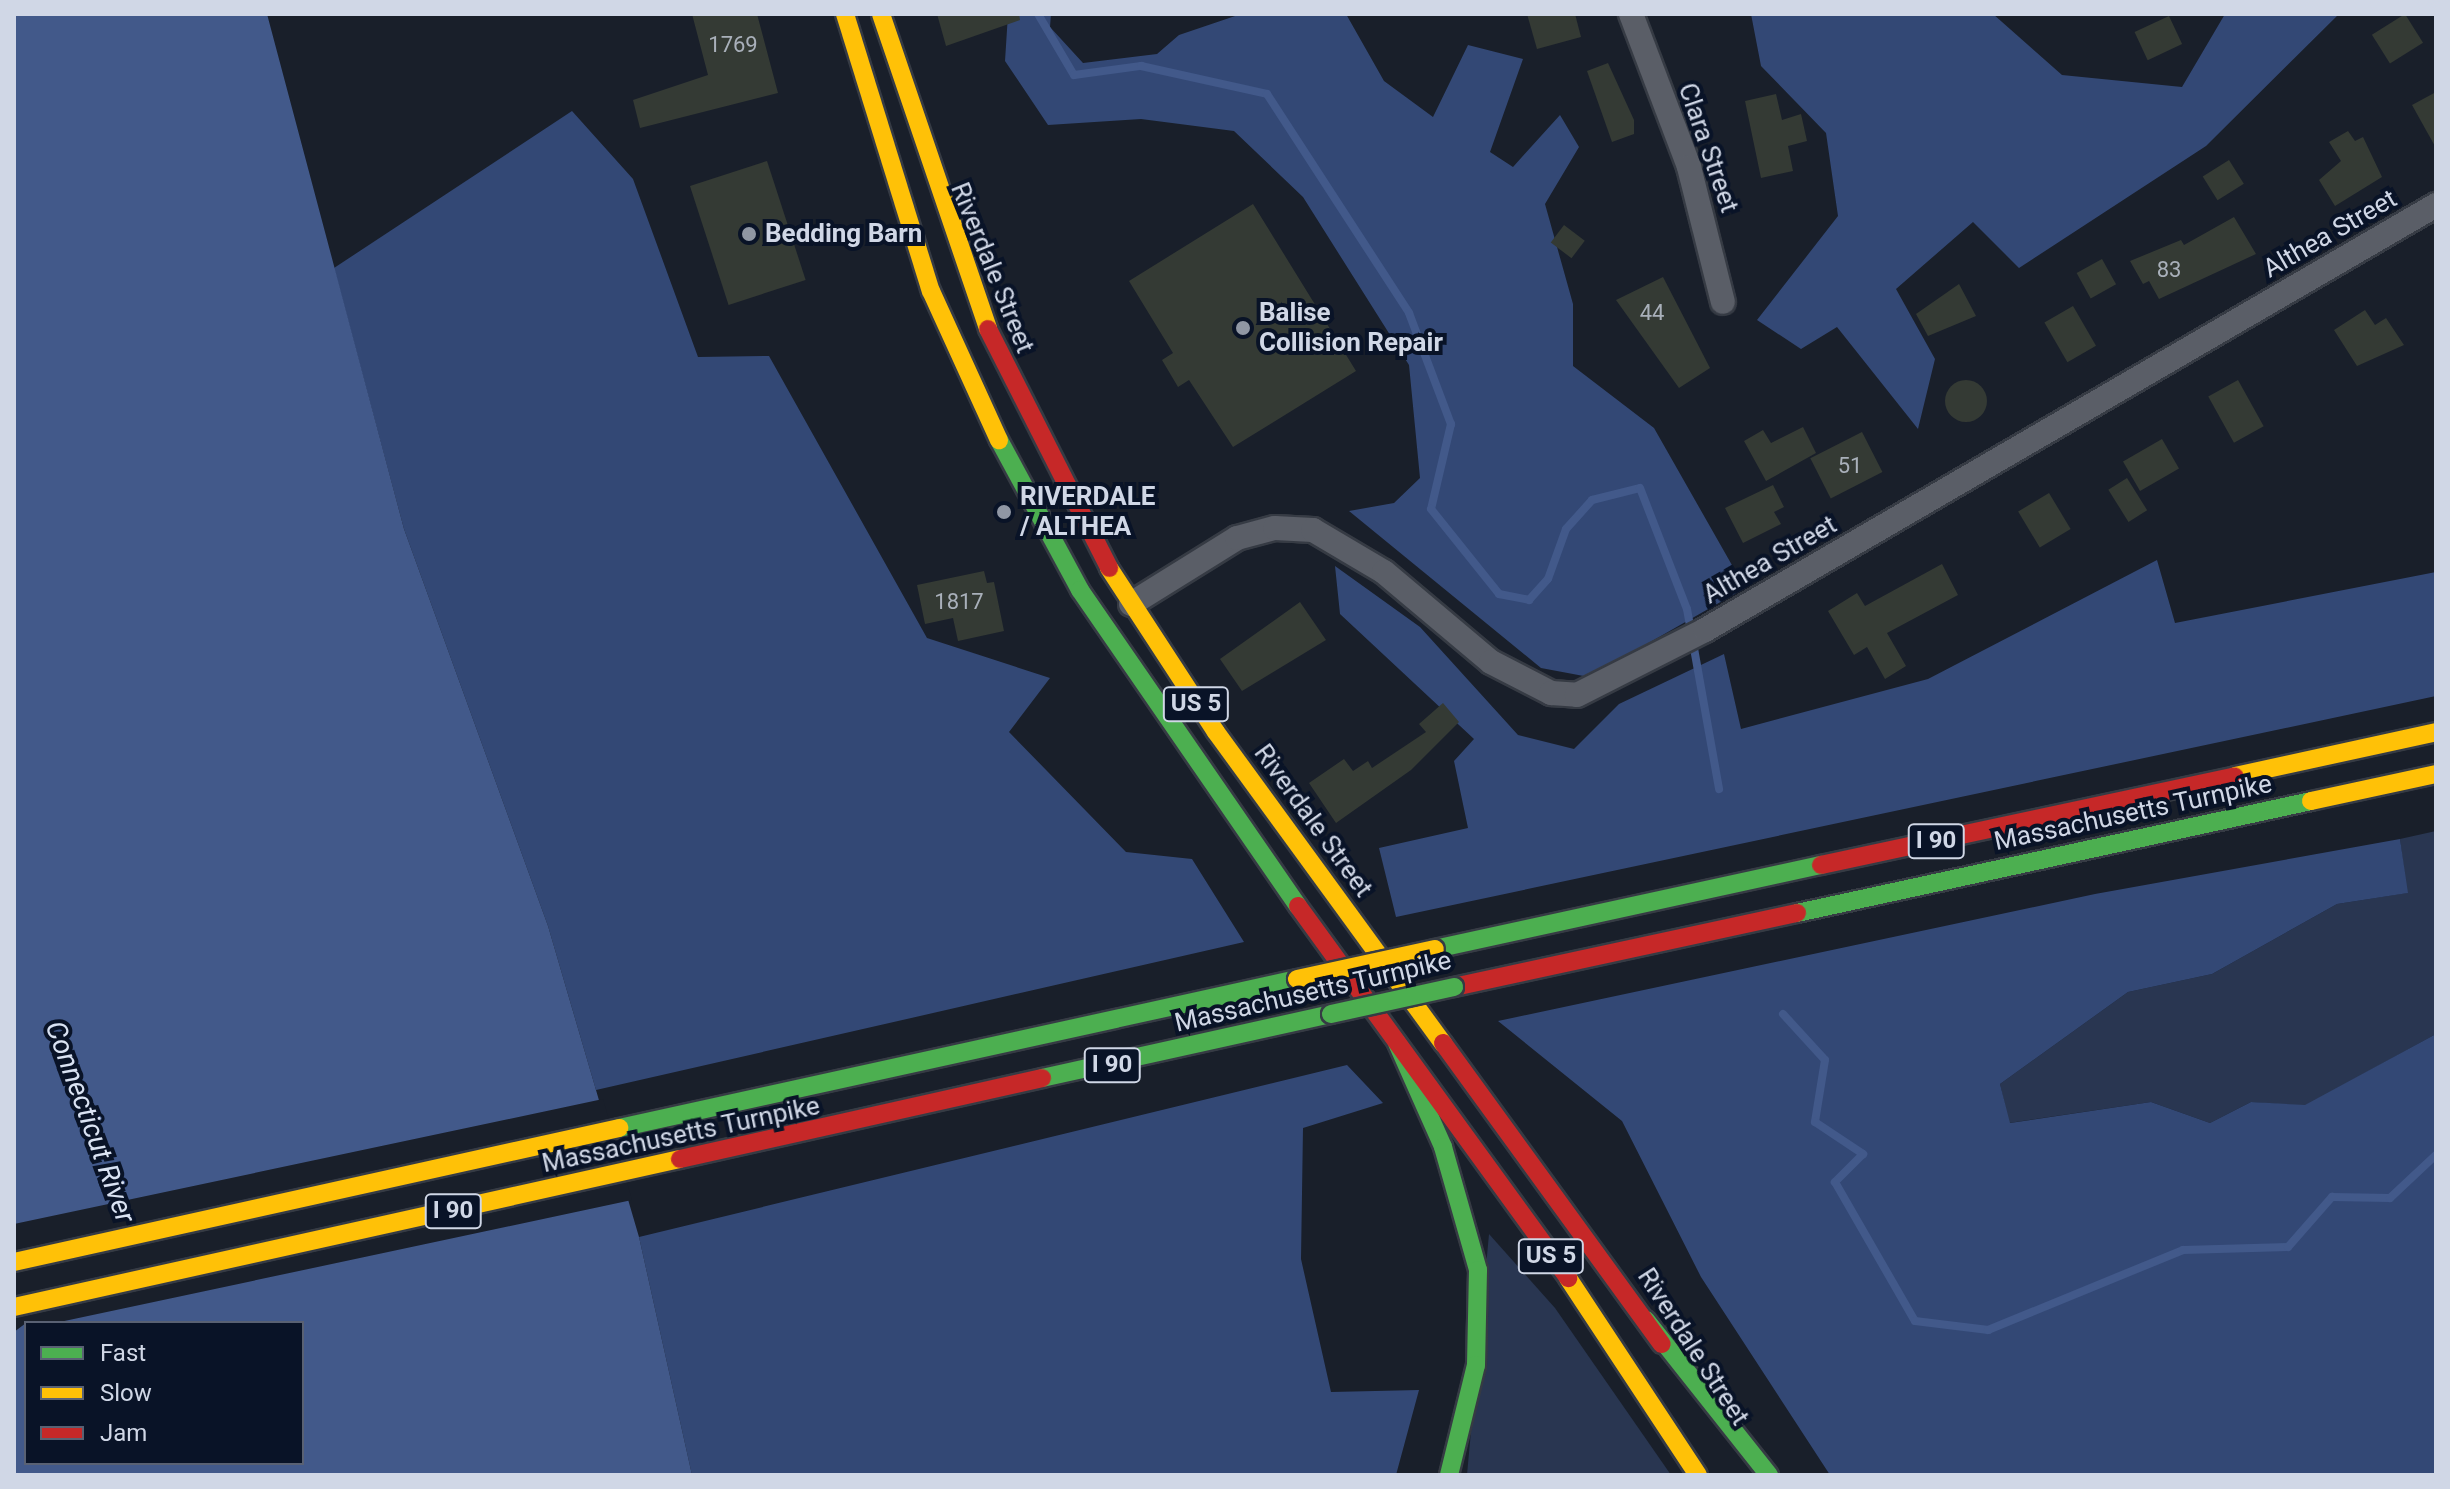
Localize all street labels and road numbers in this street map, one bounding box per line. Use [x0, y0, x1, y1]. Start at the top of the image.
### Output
street label: Clara Street [1671, 79, 1745, 217]
street label: Riverdale Street [944, 178, 1040, 358]
street label: Althea Street [2258, 183, 2402, 285]
street label: Althea Street [1698, 509, 1842, 611]
road number: US 5 [1162, 684, 1230, 724]
street label: Riverdale Street [1247, 739, 1379, 903]
street label: Massachusetts Turnpike [1991, 768, 2275, 858]
road number: I 90 [1906, 821, 1966, 861]
street label: Massachusetts Turnpike [1171, 945, 1455, 1039]
road number: I 90 [1082, 1045, 1142, 1085]
street label: Massachusetts Turnpike [539, 1090, 823, 1180]
road number: I 90 [423, 1191, 483, 1231]
road number: US 5 [1517, 1236, 1585, 1276]
street label: Riverdale Street [1631, 1263, 1755, 1431]

